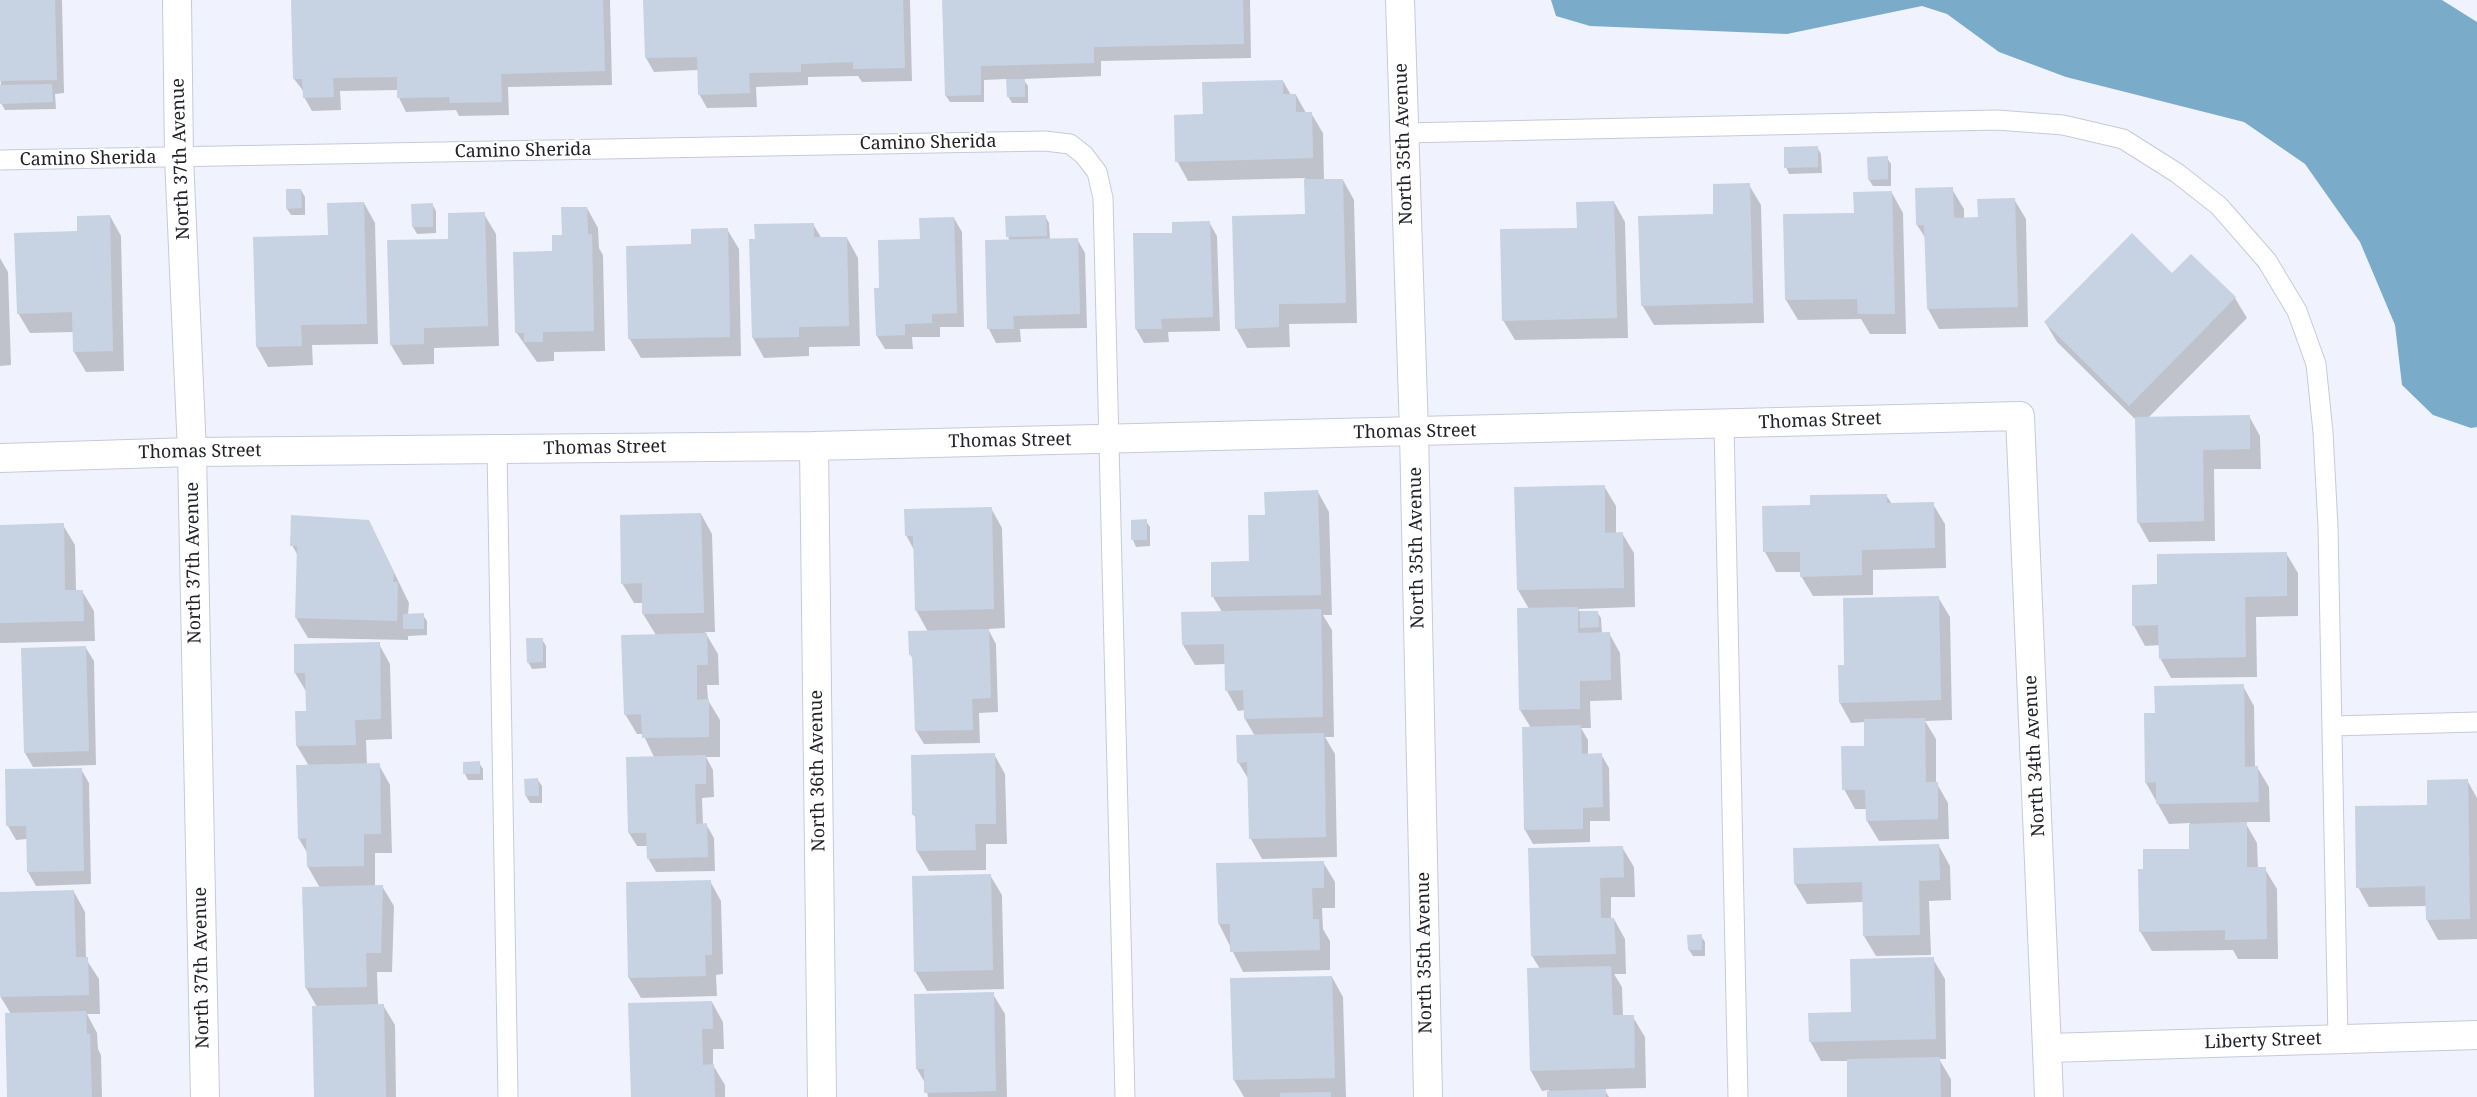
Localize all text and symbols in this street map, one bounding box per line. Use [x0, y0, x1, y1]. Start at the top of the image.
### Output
street label: North 35th Avenue [1390, 63, 1418, 225]
street label: North 37th Avenue [167, 78, 195, 240]
street label: Camino Sherida [859, 131, 997, 155]
street label: Camino Sherida [454, 139, 592, 163]
street label: Camino Sherida [19, 147, 157, 171]
street label: Thomas Street [1758, 408, 1882, 434]
street label: Thomas Street [1353, 420, 1477, 444]
street label: Thomas Street [948, 429, 1072, 453]
street label: Thomas Street [543, 436, 667, 460]
street label: Thomas Street [138, 440, 262, 464]
street label: North 35th Avenue [1405, 467, 1429, 629]
street label: North 37th Avenue [182, 482, 206, 644]
street label: North 34th Avenue [2020, 675, 2050, 837]
street label: North 36th Avenue [806, 690, 830, 852]
street label: North 35th Avenue [1413, 872, 1437, 1034]
street label: North 37th Avenue [190, 887, 214, 1049]
street label: Liberty Street [2204, 1028, 2322, 1054]

